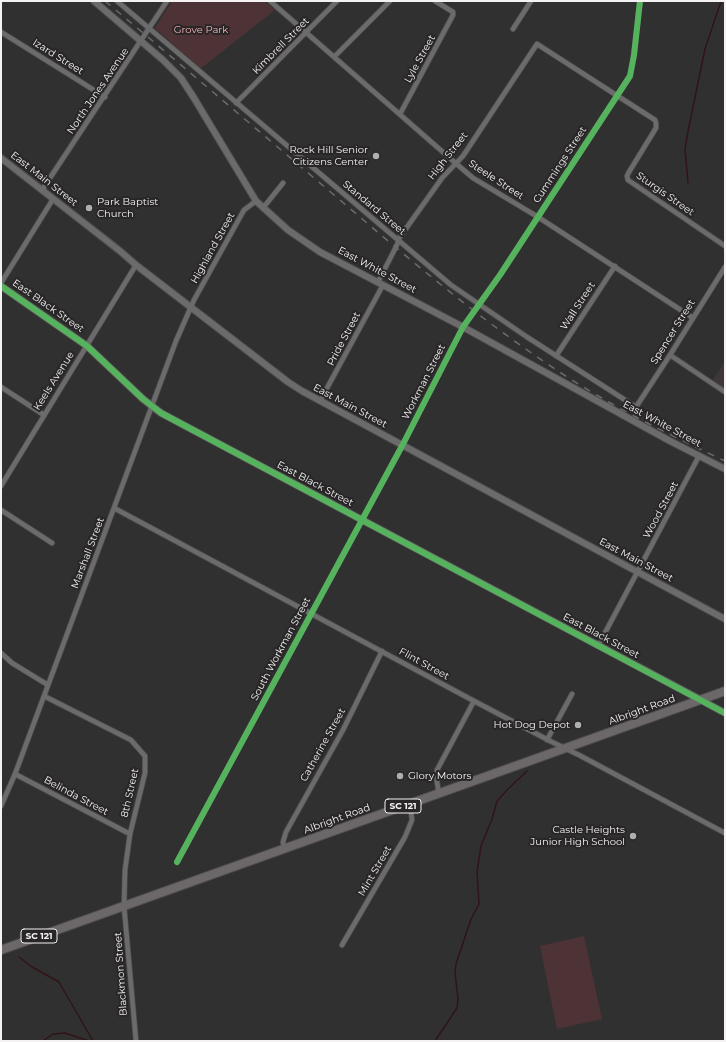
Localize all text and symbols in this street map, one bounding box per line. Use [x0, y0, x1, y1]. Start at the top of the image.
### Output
street label: Kimbrell Street [250, 15, 312, 77]
park label: Grove Park [174, 24, 228, 36]
street label: Lyle Street [402, 33, 438, 85]
street label: Izard Street [30, 37, 86, 77]
street label: North Jones Avenue [65, 46, 131, 136]
street label: Cummings Street [531, 124, 589, 206]
street label: High Street [426, 130, 470, 182]
place label: Rock Hill Senior Citizens Center [290, 144, 368, 168]
street label: East Main Street [8, 149, 80, 209]
marker: Rock Hill Senior Citizens Center [371, 151, 381, 161]
street label: Steele Street [466, 158, 526, 202]
street label: Sturgis Street [634, 170, 696, 218]
street label: Standard Street [340, 178, 408, 238]
place label: Park Baptist Church [97, 196, 158, 220]
marker: Park Baptist Church [84, 203, 94, 213]
street label: Highland Street [189, 210, 237, 286]
street label: East White Street [336, 244, 418, 296]
street label: East Black Street [10, 277, 86, 335]
street label: Wall Street [558, 280, 598, 332]
street label: Spencer Street [648, 297, 698, 367]
street label: Pride Street [325, 310, 363, 368]
street label: Workman Street [400, 342, 448, 422]
street label: Keels Avenue [31, 349, 77, 413]
street label: East Main Street [311, 381, 389, 431]
street label: East White Street [621, 398, 703, 450]
street label: East Black Street [275, 459, 355, 509]
street label: Wood Street [641, 479, 681, 541]
street label: Marshall Street [69, 516, 107, 590]
street label: East Main Street [597, 535, 675, 585]
street label: South Workman Street [249, 595, 313, 703]
street label: East Black Street [561, 611, 641, 661]
street label: Flint Street [397, 645, 451, 683]
street label: Albright Road [607, 692, 677, 728]
street label: Catherine Street [298, 706, 348, 784]
place label: Hot Dog Depot [494, 719, 570, 731]
marker: Hot Dog Depot [573, 720, 583, 730]
street label: 8th Street [119, 767, 141, 819]
place label: Glory Motors [408, 770, 472, 782]
marker: Glory Motors [395, 771, 405, 781]
street label: Belinda Street [42, 774, 110, 818]
road number: SC 121 [385, 799, 421, 813]
street label: Albright Road [302, 801, 372, 837]
place label: Castle Heights Junior High School [530, 824, 625, 848]
marker: Castle Heights Junior High School [628, 831, 638, 841]
street label: Mint Street [356, 844, 394, 898]
road number: SC 121 [21, 929, 57, 943]
street label: Blackmon Street [112, 932, 130, 1016]

